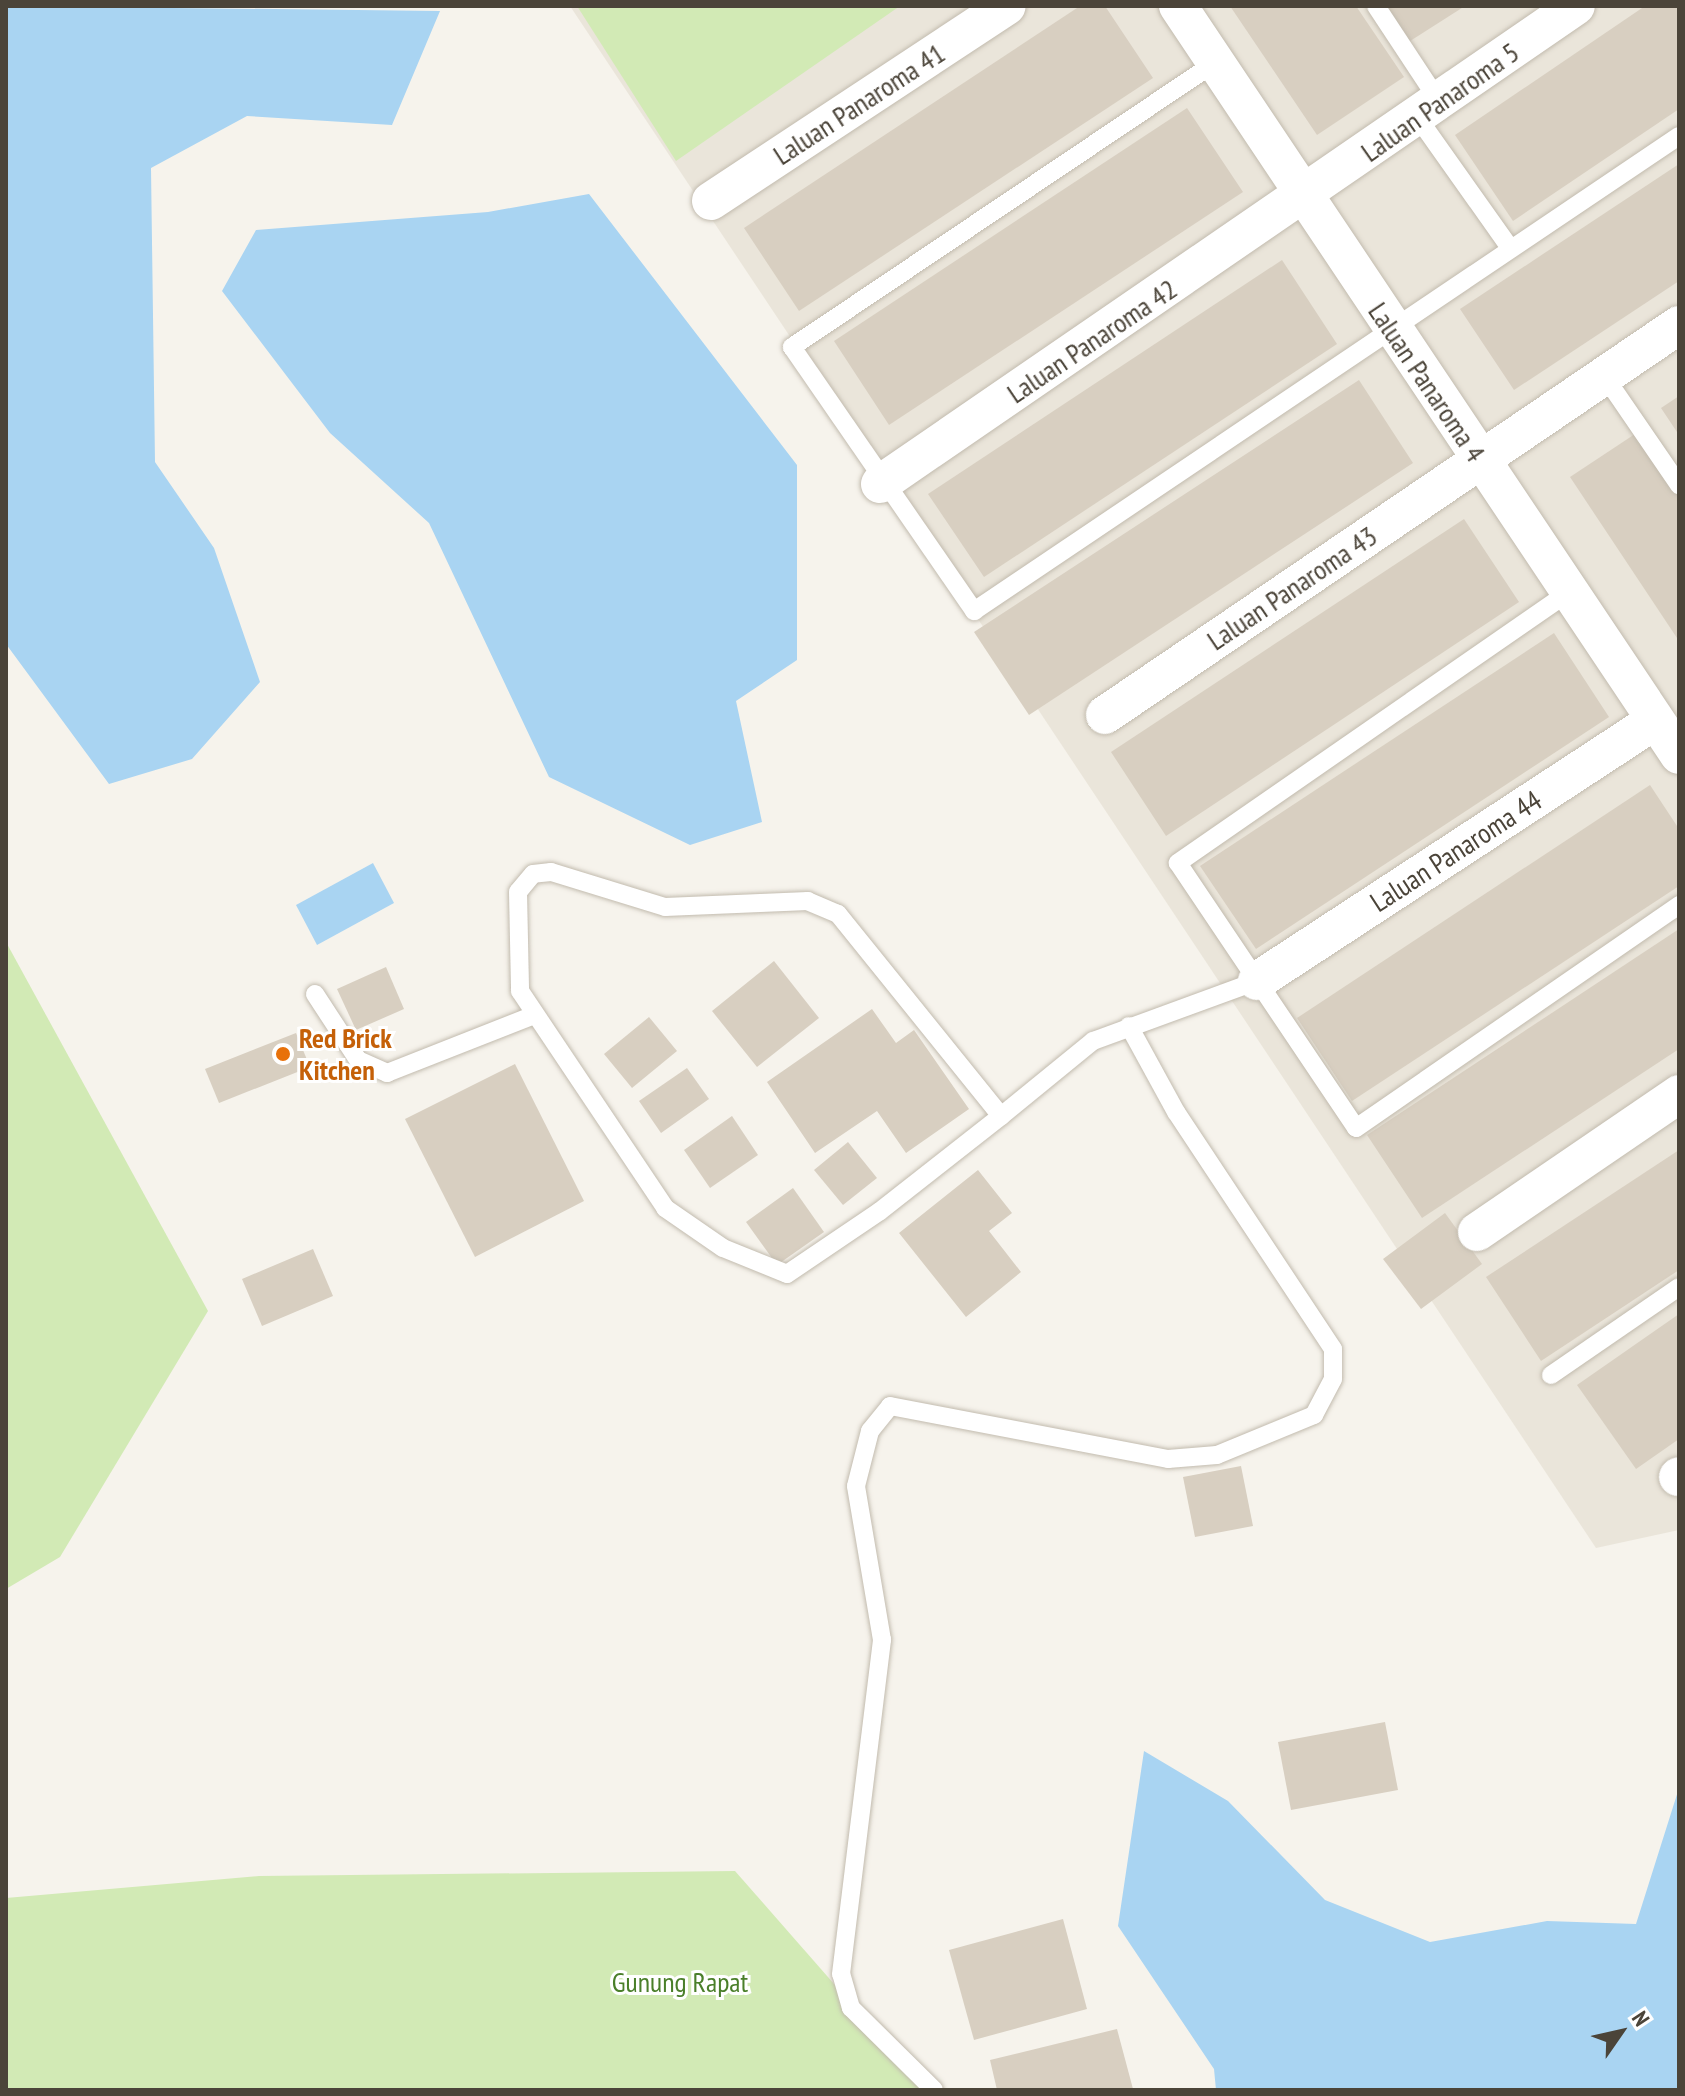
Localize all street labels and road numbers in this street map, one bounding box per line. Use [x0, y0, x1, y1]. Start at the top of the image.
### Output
street label: Laluan Panaroma 5 [1355, 35, 1525, 169]
street label: Laluan Panaroma 41 [767, 36, 951, 172]
street label: Laluan Panaroma 42 [1001, 272, 1183, 410]
street label: Laluan Panaroma 4 [1361, 296, 1493, 468]
street label: Laluan Panaroma 43 [1201, 519, 1383, 657]
street label: Laluan Panaroma 44 [1364, 783, 1548, 919]

